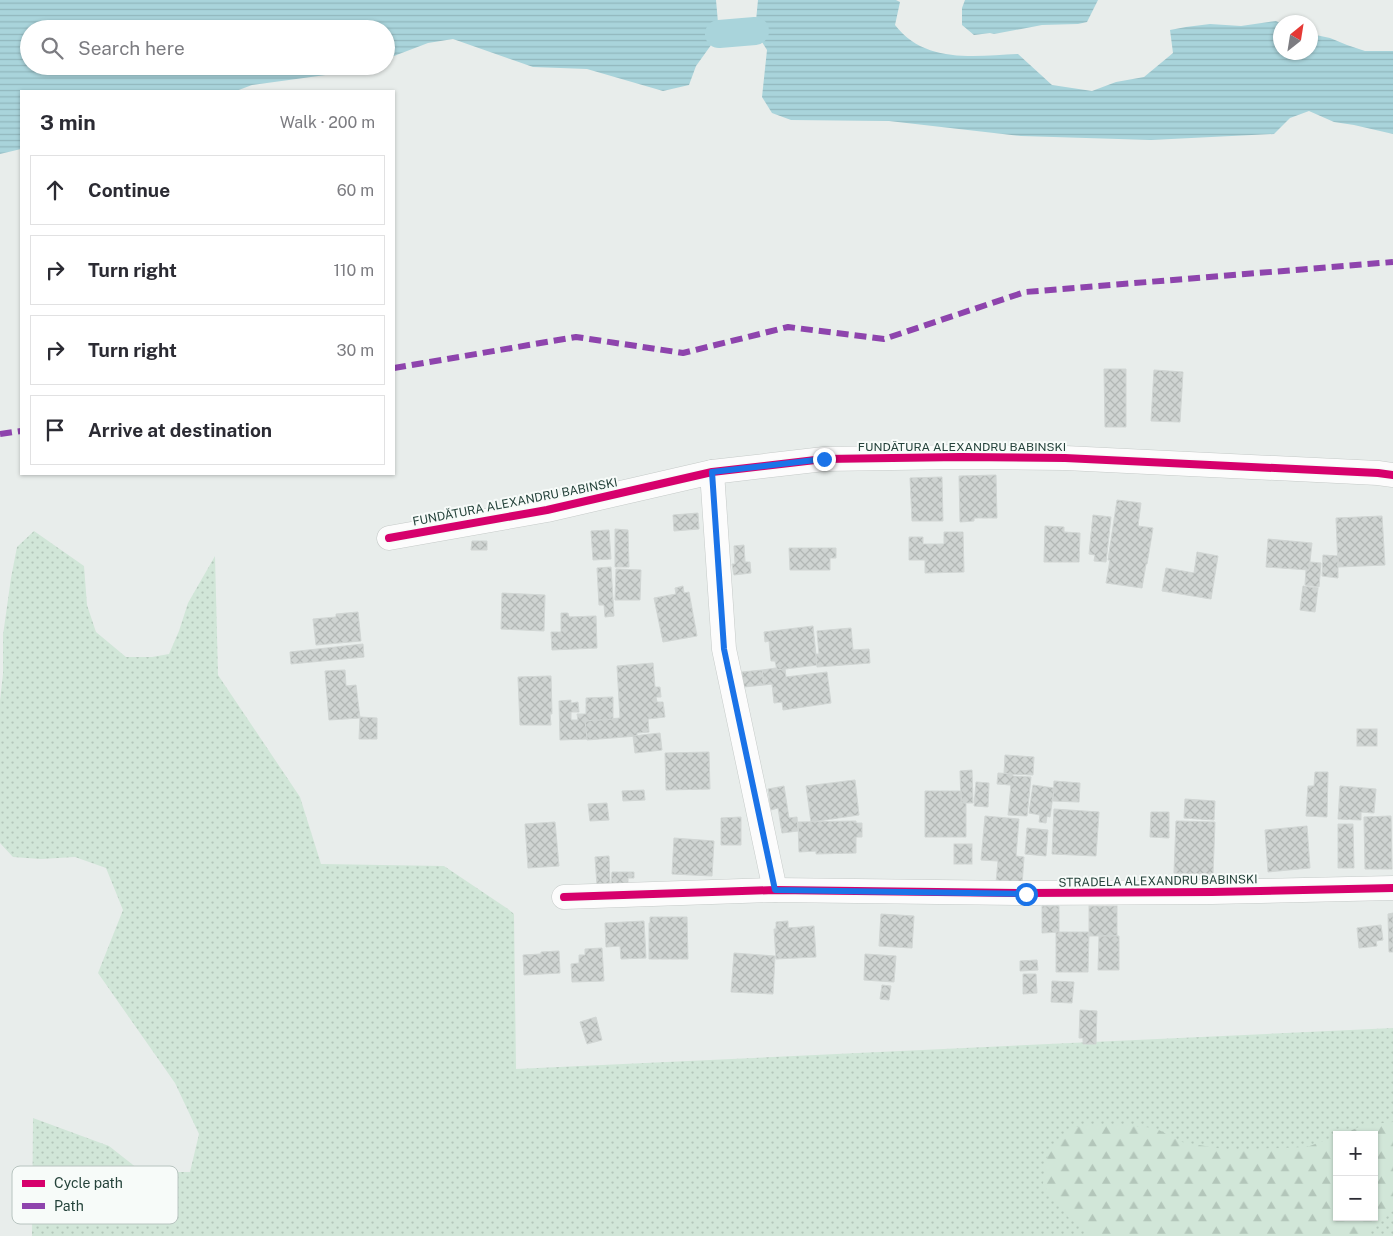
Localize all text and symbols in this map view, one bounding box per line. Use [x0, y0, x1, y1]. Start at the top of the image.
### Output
north arrow [1273, 15, 1318, 60]
search box [20, 20, 395, 75]
icon: search [38, 34, 66, 62]
text: Search here [78, 37, 185, 59]
text: 3 min [40, 110, 96, 135]
text: Walk · 200 m [280, 113, 375, 132]
icon: ahead [41, 176, 69, 204]
text: Continue [88, 179, 170, 201]
text: 60 m [337, 181, 374, 200]
icon: right [41, 256, 69, 284]
text: Turn right [88, 259, 177, 281]
text: 110 m [333, 261, 374, 280]
icon: right [41, 336, 69, 364]
text: Turn right [88, 339, 177, 361]
text: 30 m [337, 341, 374, 360]
icon: arrive [41, 416, 69, 444]
text: Arrive at destination [88, 419, 272, 441]
street label: FUNDĂTURA ALEXANDRU BABINSKI [858, 440, 1066, 454]
route end [813, 448, 836, 471]
street label: FUNDĂTURA ALEXANDRU BABINSKI [411, 475, 619, 529]
street label: STRADELA ALEXANDRU BABINSKI [1058, 872, 1258, 890]
route start [1015, 883, 1038, 906]
map controls [1333, 1131, 1378, 1221]
button: + [1333, 1131, 1378, 1176]
legend [12, 1166, 178, 1224]
text: Cycle path [54, 1175, 123, 1191]
button: − [1333, 1176, 1378, 1221]
text: Path [54, 1198, 84, 1214]

